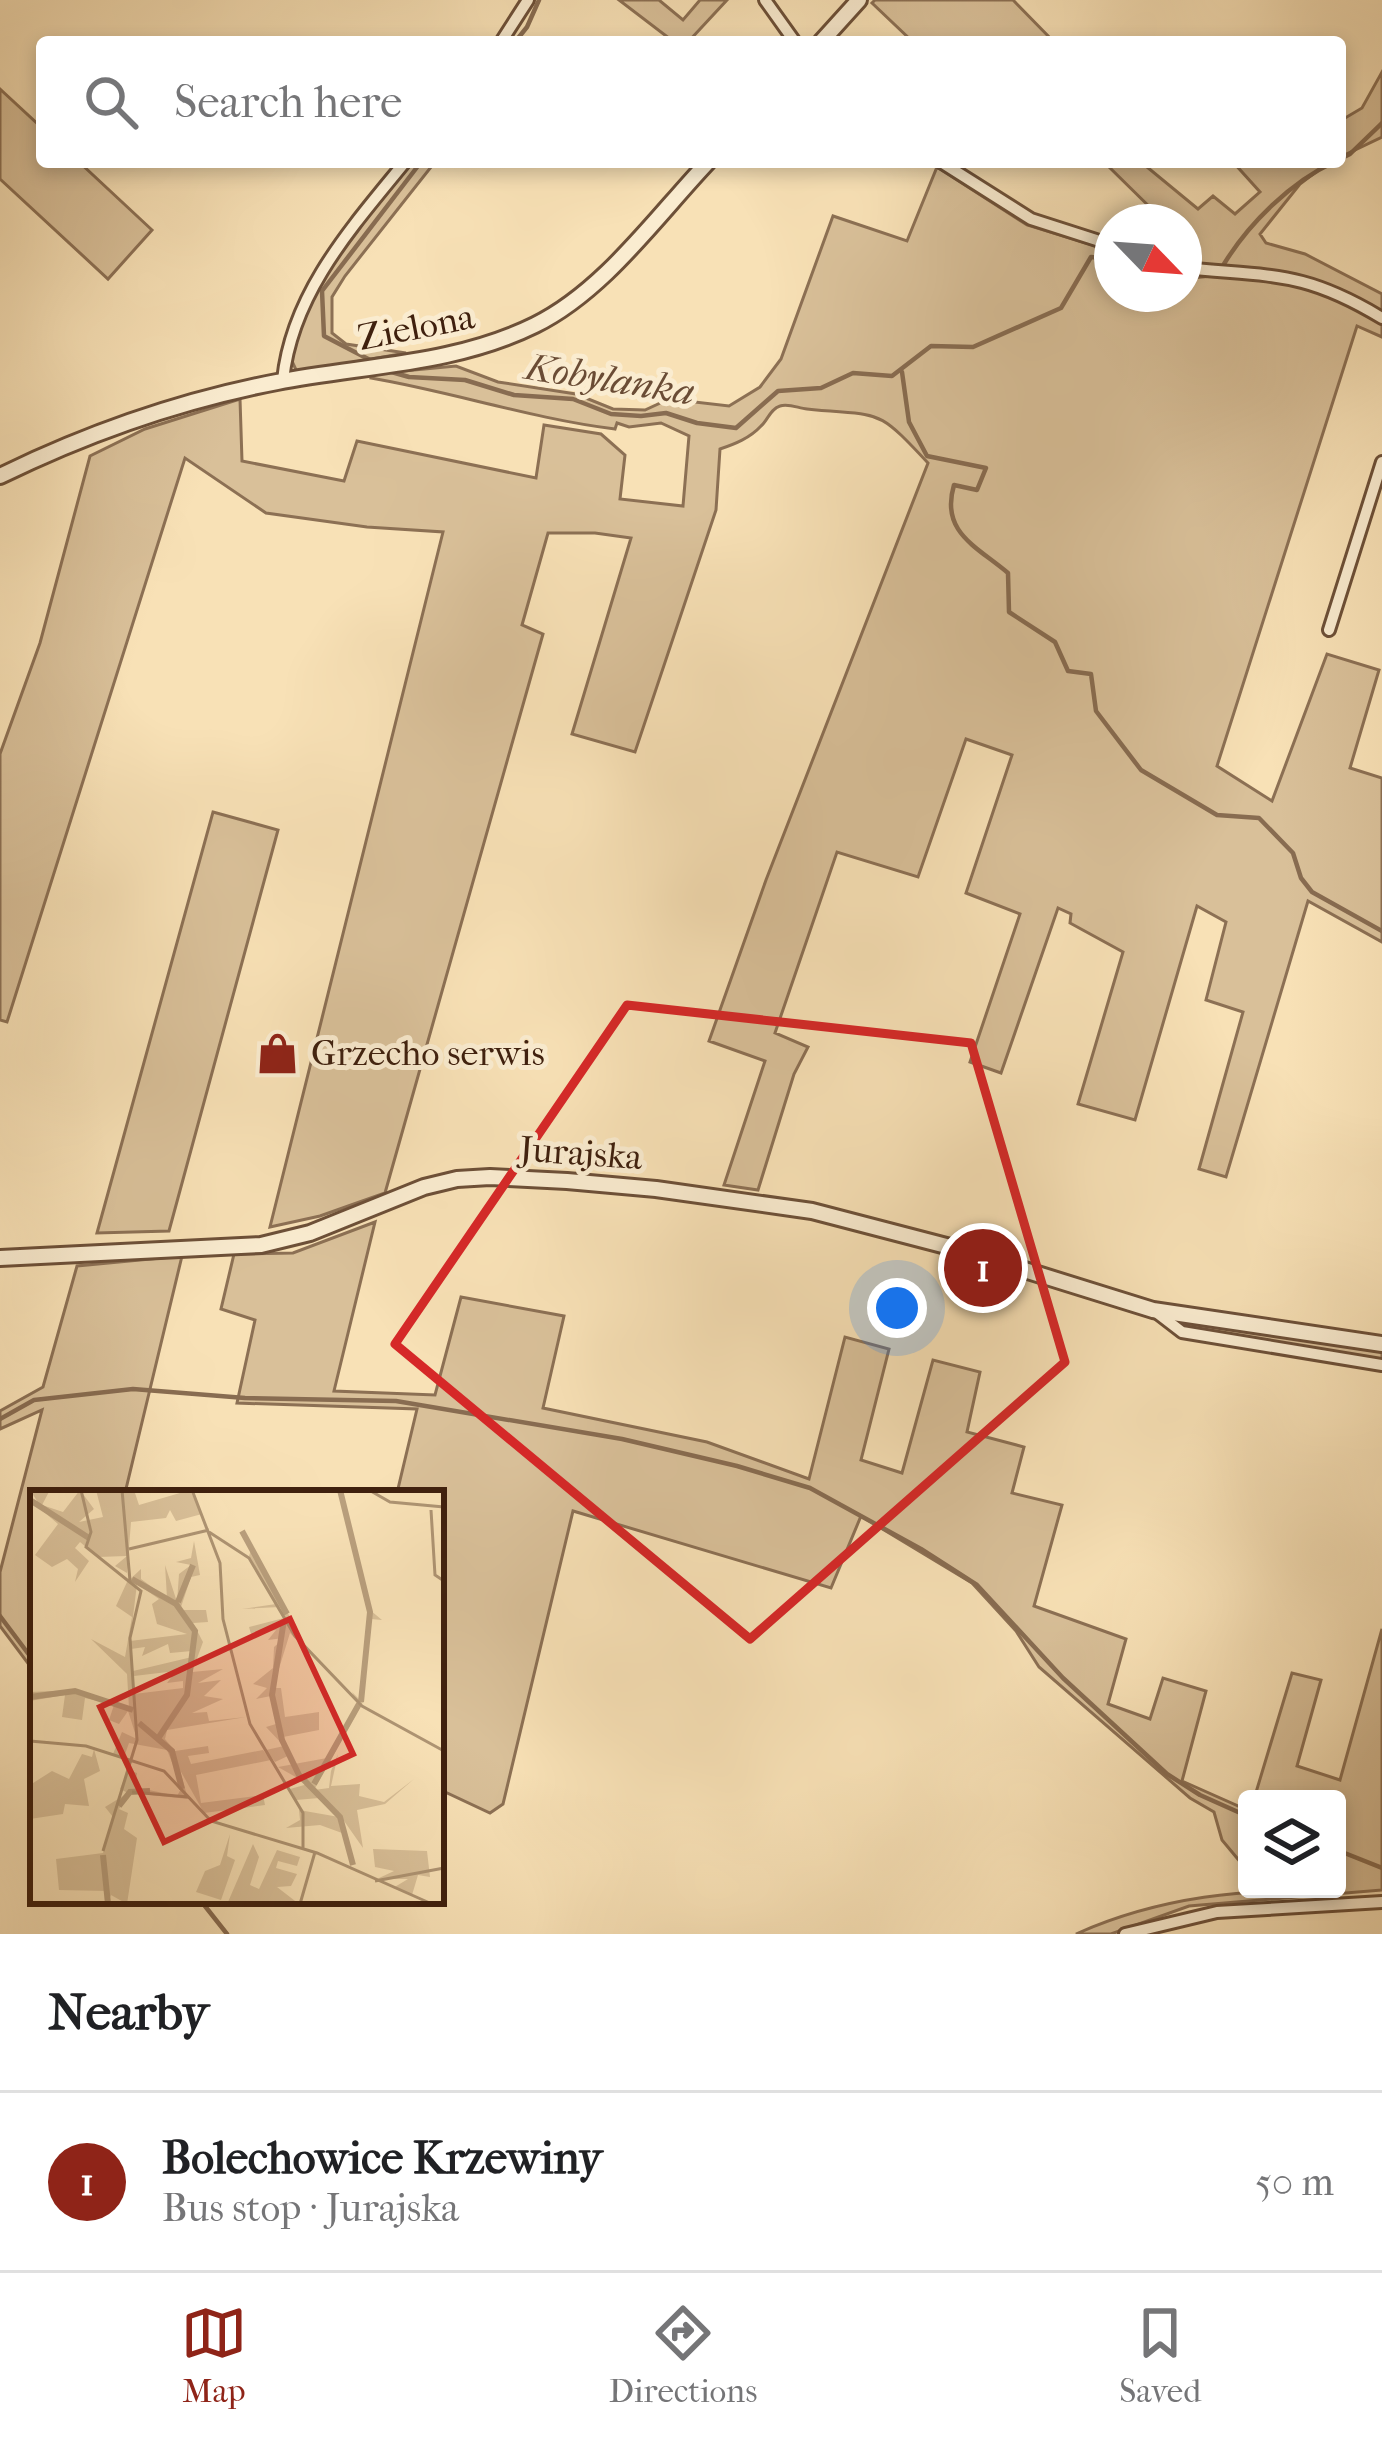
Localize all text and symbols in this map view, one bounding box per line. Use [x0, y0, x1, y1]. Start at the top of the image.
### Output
search box [36, 36, 1346, 168]
icon: search [78, 69, 144, 135]
text: Search here [174, 76, 402, 129]
north arrow [1094, 204, 1202, 312]
street label: Zielona [354, 295, 478, 359]
water label: Kobylanka [519, 342, 698, 415]
shop icon: Grzecho serwis [254, 1030, 300, 1076]
place label: Grzecho serwis [311, 1032, 545, 1074]
street label: Jurajska [515, 1128, 644, 1178]
pin: 1 [944, 1223, 1022, 1313]
your location [867, 1278, 927, 1338]
inset map [30, 1490, 444, 1904]
map controls [1238, 1790, 1346, 1898]
button: layers [1238, 1790, 1346, 1898]
text: Nearby [48, 1982, 209, 2042]
text: Bolechowice Krzewiny [162, 2132, 602, 2185]
text: 1 [80, 2159, 94, 2205]
text: 50 m [1255, 2159, 1334, 2205]
text: Bus stop · Jurajska [162, 2185, 459, 2231]
tab: Map [181, 2300, 247, 2411]
tab: Directions [609, 2300, 757, 2411]
tab: Saved [1119, 2300, 1201, 2411]

